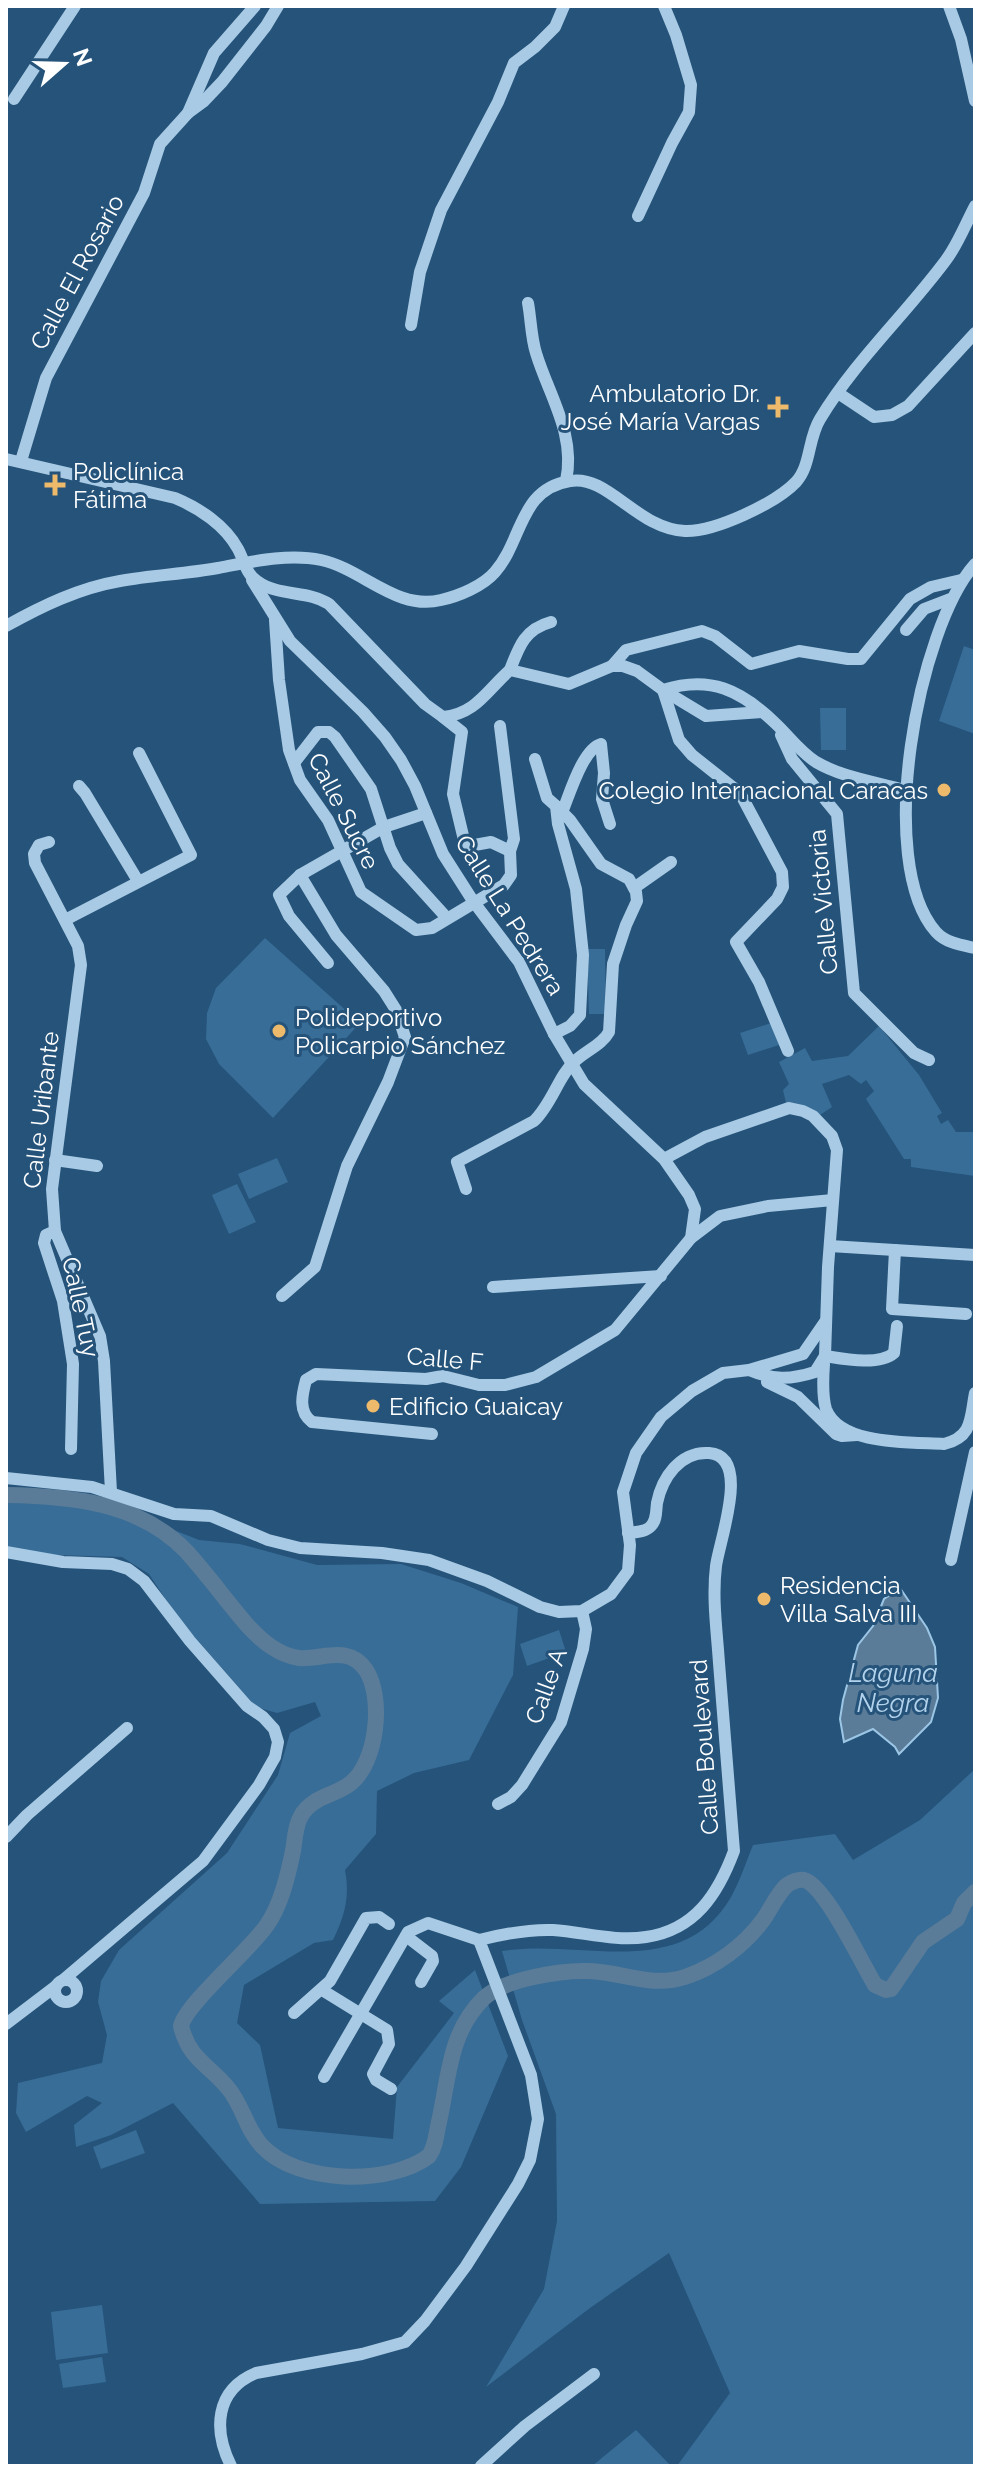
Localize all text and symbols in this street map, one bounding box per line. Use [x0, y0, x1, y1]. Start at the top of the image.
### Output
north arrow [24, 24, 104, 104]
text: N [68, 45, 98, 69]
street label: Calle El Rosario [24, 189, 130, 355]
place label: Ambulatorio Dr. José María Vargas [561, 379, 760, 436]
marker: Ambulatorio Dr. José María Vargas [767, 396, 789, 418]
place label: Policlínica Fátima [73, 457, 184, 514]
marker: Policlínica Fátima [44, 474, 66, 496]
street label: Calle Sucre [302, 748, 386, 874]
place label: Colegio Internacional Caracas [598, 776, 928, 805]
marker: Colegio Internacional Caracas [935, 781, 953, 799]
street label: Calle Victoria [802, 828, 844, 976]
street label: Calle La Pedrera [449, 830, 571, 1000]
place label: Polideportivo Policarpio Sánchez [295, 1003, 505, 1060]
marker: Polideportivo Policarpio Sánchez [270, 1022, 288, 1040]
street label: Calle Uribante [17, 1030, 65, 1190]
street label: Calle Tuy [56, 1254, 106, 1360]
street label: Calle F [405, 1341, 485, 1377]
place label: Edificio Guaicay [389, 1392, 563, 1421]
marker: Edificio Guaicay [364, 1397, 382, 1415]
place label: Residencia Villa Salva III [780, 1571, 917, 1628]
marker: Residencia Villa Salva III [755, 1590, 773, 1608]
street label: Calle A [519, 1644, 573, 1728]
street label: Calle Boulevard [683, 1658, 725, 1836]
water label: Laguna Negra [848, 1658, 938, 1718]

